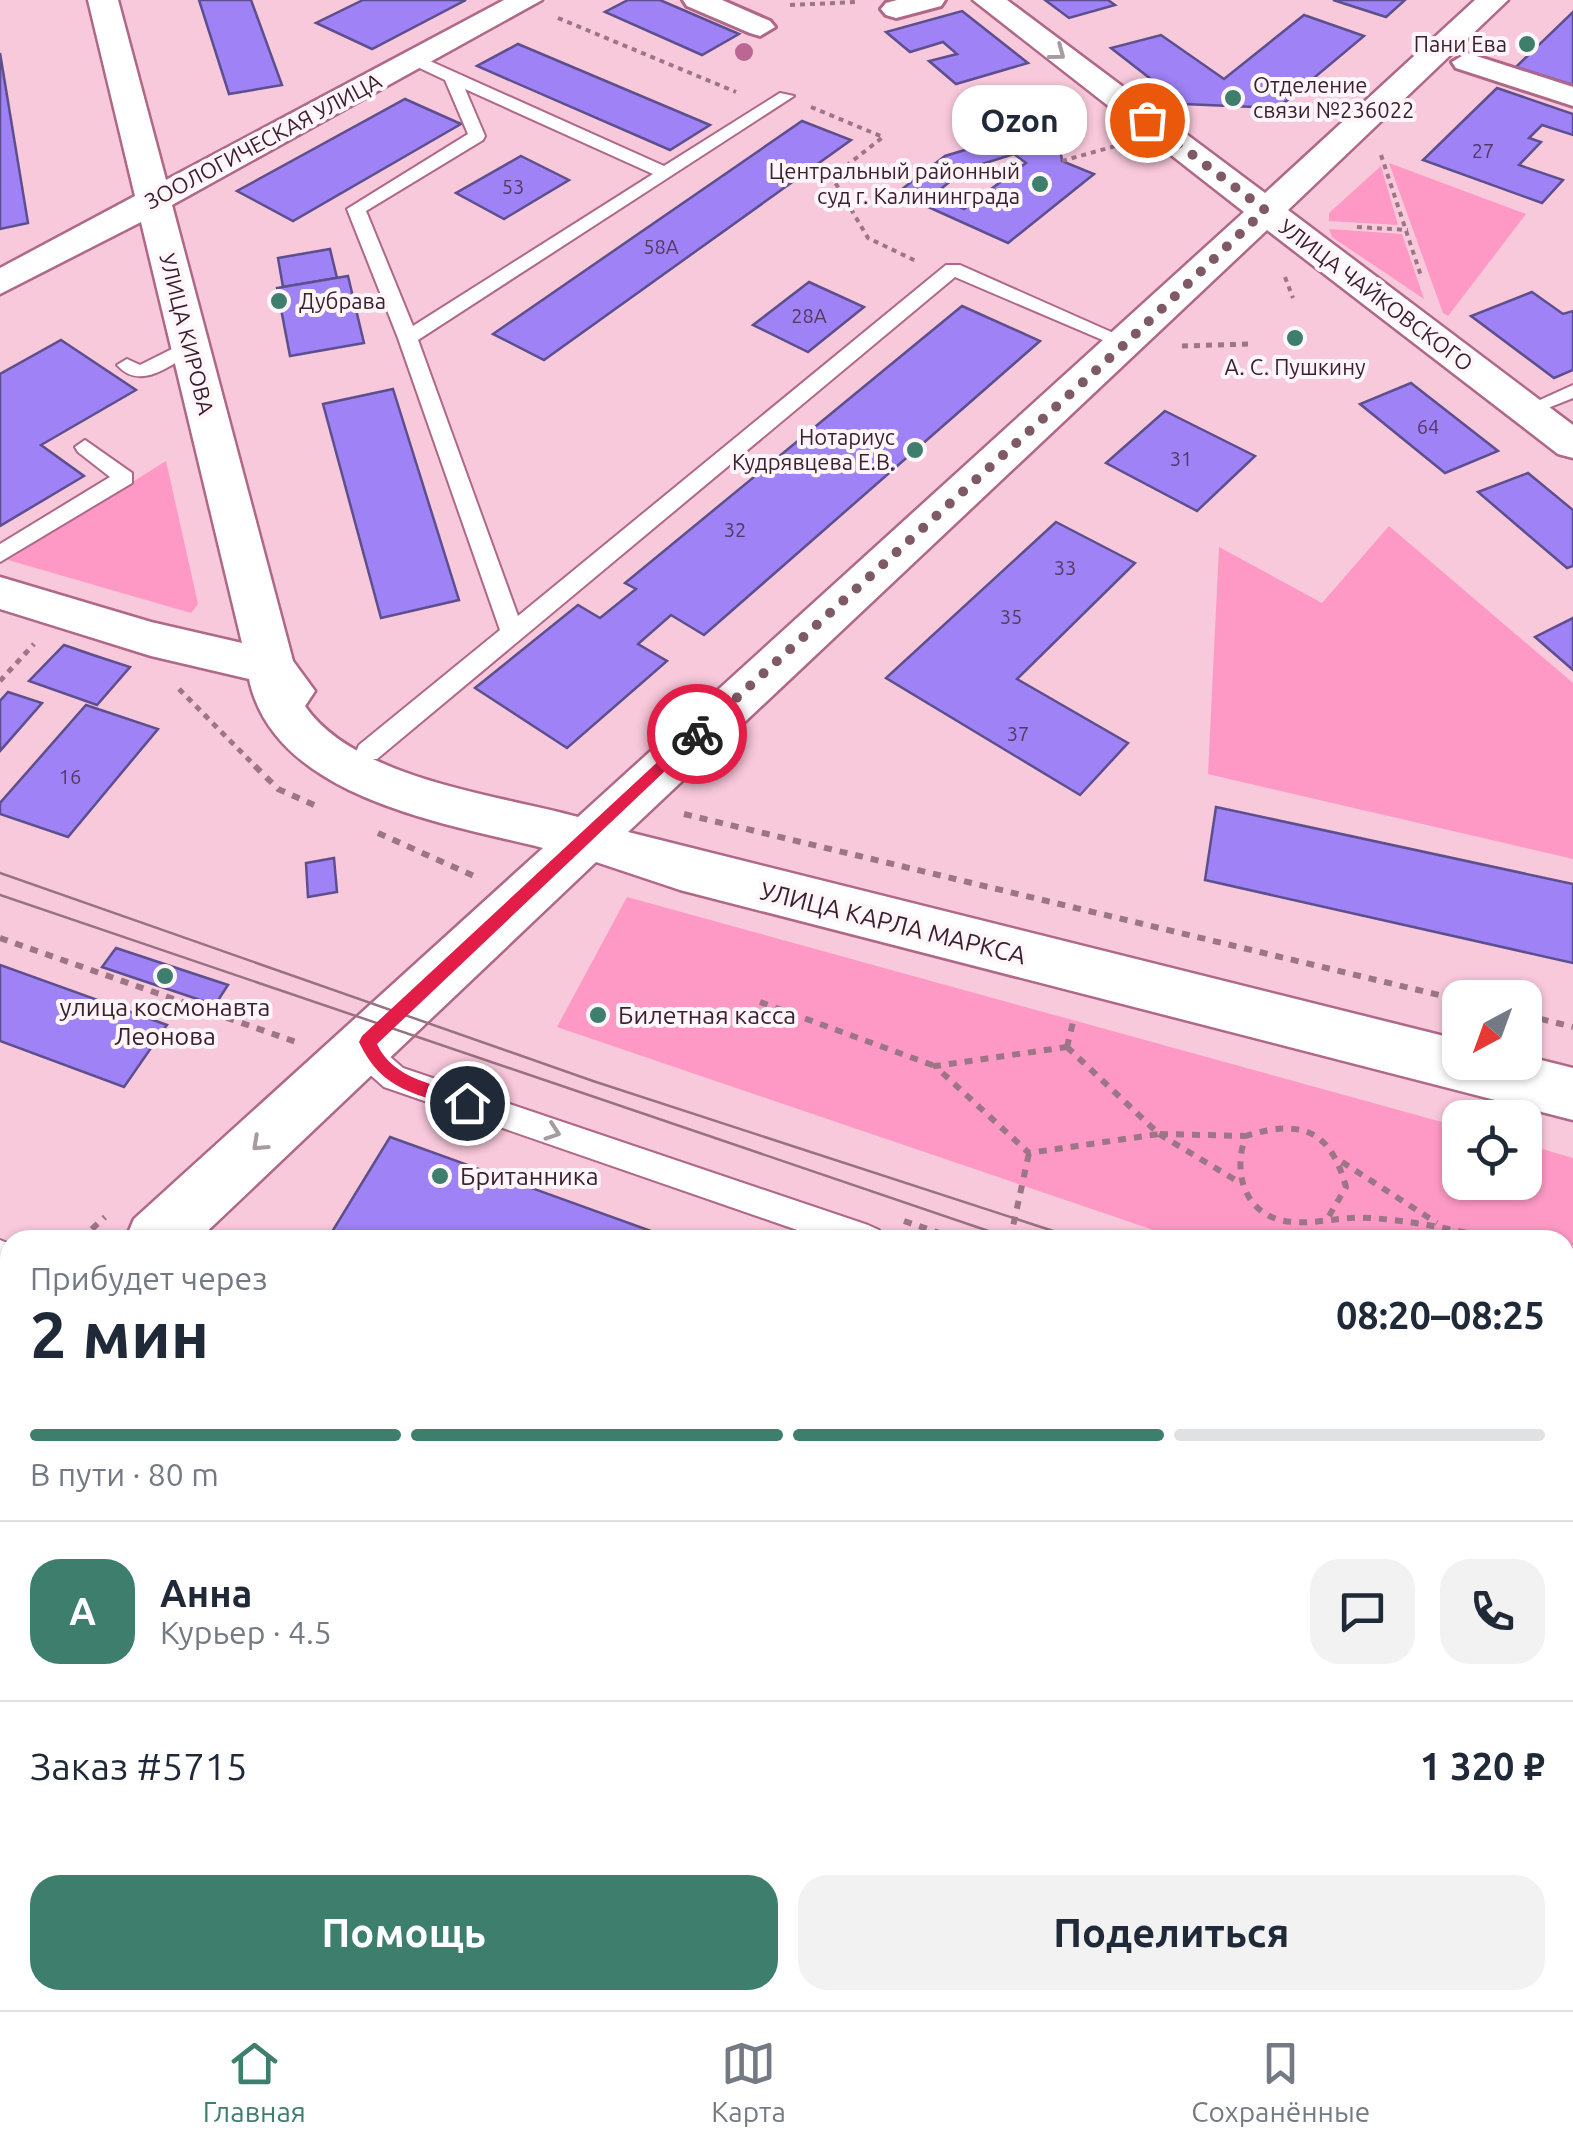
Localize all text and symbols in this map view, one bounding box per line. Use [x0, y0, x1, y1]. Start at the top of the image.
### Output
place label: Пани Ева [1414, 31, 1507, 56]
marker: Пани Ева [1516, 33, 1538, 55]
one-way arrow [1047, 42, 1065, 59]
street label: ЗООЛОГИЧЕСКАЯ УЛИЦА [140, 67, 386, 214]
place label: Отделение связи №236022 [1253, 72, 1414, 122]
pin [1105, 78, 1190, 163]
callout: Ozon [952, 85, 1087, 155]
marker: Отделение связи №236022 [1222, 87, 1244, 109]
icon: bag [1120, 93, 1175, 148]
text: Ozon [980, 102, 1059, 138]
house number: 27 [1472, 139, 1494, 162]
place label: Центральный районный суд г. Калининграда [769, 158, 1020, 208]
marker: Центральный районный суд г. Калининграда [1029, 173, 1051, 195]
house number: 53 [502, 175, 524, 198]
street label: УЛИЦА ЧАЙКОВСКОГО [1274, 214, 1478, 376]
house number: 58А [643, 235, 679, 258]
street label: УЛИЦА КИРОВА [155, 251, 220, 418]
place label: Дубрава [299, 288, 386, 313]
marker: Дубрава [268, 290, 290, 312]
house number: 28А [791, 304, 827, 327]
marker: А. С. Пушкину [1284, 327, 1306, 349]
place label: А. С. Пушкину [1224, 354, 1366, 379]
house number: 64 [1417, 415, 1439, 438]
place label: Нотариус Кудрявцева Е.В. [732, 424, 895, 474]
marker: Нотариус Кудрявцева Е.В. [904, 439, 926, 461]
house number: 31 [1170, 447, 1192, 470]
house number: 32 [724, 518, 746, 541]
house number: 33 [1054, 556, 1076, 579]
house number: 35 [1000, 605, 1022, 628]
courier [647, 684, 747, 784]
icon: bike [670, 707, 725, 762]
house number: 37 [1007, 722, 1029, 745]
house number: 16 [59, 765, 81, 788]
street label: УЛИЦА КАРЛА МАРКСА [757, 876, 1029, 970]
marker: улица космонавта Леонова [154, 965, 176, 987]
north arrow [1442, 980, 1542, 1080]
map controls [1442, 980, 1542, 1200]
place label: улица космонавта Леонова [60, 993, 270, 1050]
place label: Билетная касса [618, 1001, 796, 1029]
marker: Билетная касса [587, 1004, 609, 1026]
pin [425, 1061, 510, 1146]
icon: home [440, 1076, 495, 1131]
button: locate [1442, 1100, 1542, 1200]
one-way arrow [543, 1120, 560, 1141]
one-way arrow [252, 1132, 270, 1150]
place label: Британника [460, 1162, 598, 1190]
marker: Британника [429, 1165, 451, 1187]
text: Прибудет через [30, 1260, 268, 1296]
text: 08:20–08:25 [1336, 1294, 1545, 1336]
text: 2 мин [30, 1297, 209, 1370]
text: В пути · 80 m [30, 1456, 219, 1492]
button: chat [1310, 1559, 1415, 1664]
button: phone [1440, 1559, 1545, 1664]
text: Анна [160, 1572, 252, 1614]
text: А [69, 1590, 96, 1632]
text: Курьер · 4.5 [160, 1614, 332, 1650]
text: Заказ #5715 [30, 1745, 248, 1787]
text: 1 320 ₽ [1420, 1745, 1545, 1787]
button: Помощь [30, 1875, 778, 1990]
button: Поделиться [798, 1875, 1545, 1990]
tab: Главная [203, 2036, 306, 2127]
tab: Карта [711, 2036, 786, 2127]
tab: Сохранённые [1191, 2036, 1370, 2127]

